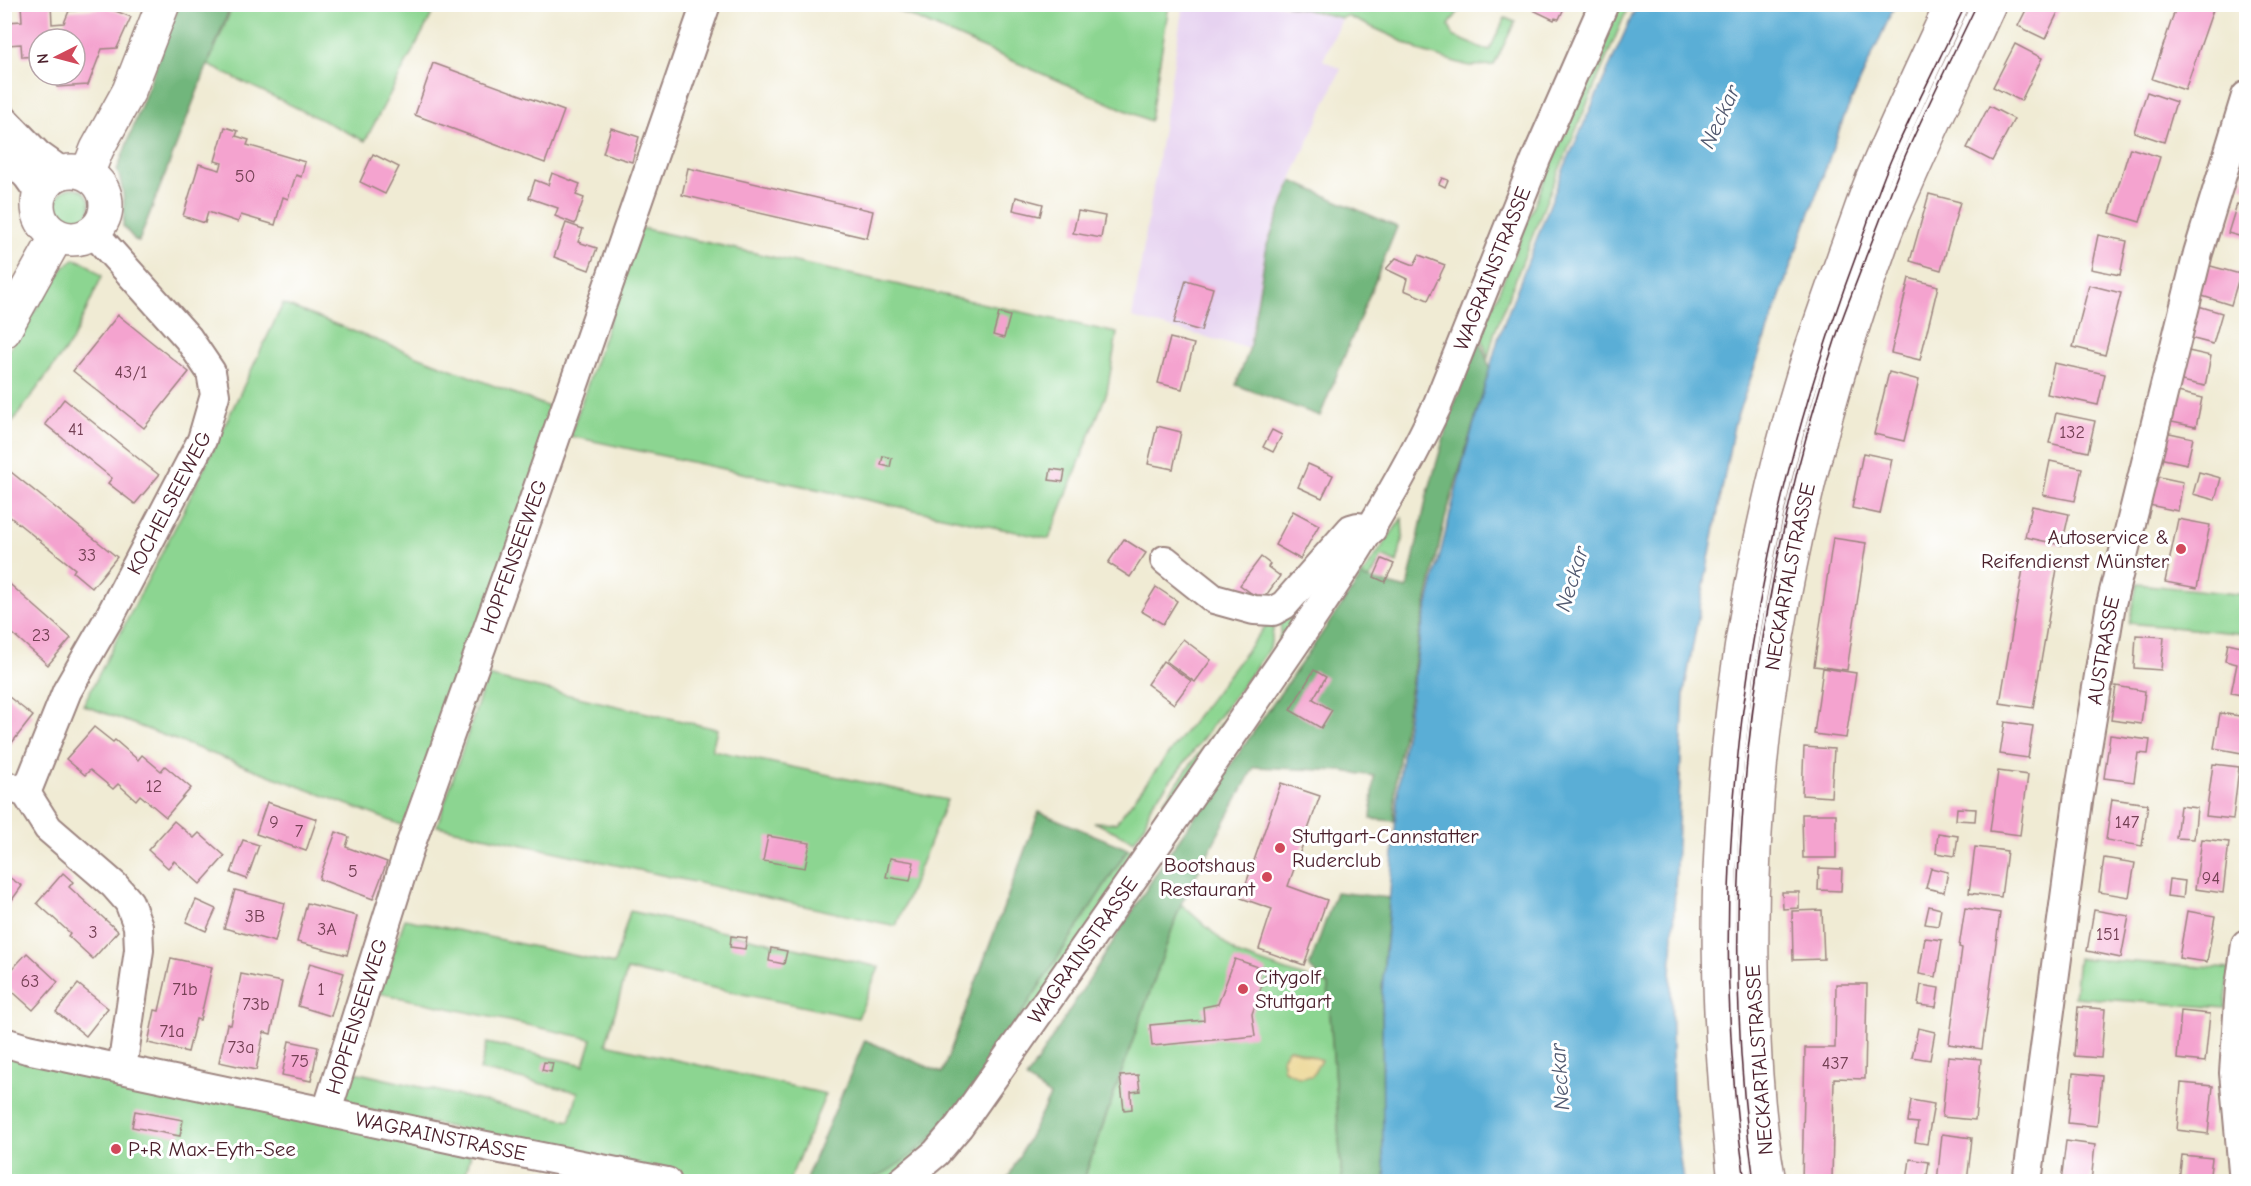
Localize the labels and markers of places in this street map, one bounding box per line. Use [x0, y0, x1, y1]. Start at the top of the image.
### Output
place label: Autoservice & Reifendienst Münster [1981, 525, 2170, 573]
marker: Autoservice & Reifendienst Münster [2174, 542, 2188, 556]
place label: Stuttgart-Cannstatter Ruderclub [1292, 824, 1479, 872]
marker: Stuttgart-Cannstatter Ruderclub [1273, 841, 1287, 855]
place label: Bootshaus Restaurant [1160, 853, 1256, 901]
marker: Bootshaus Restaurant [1260, 870, 1274, 884]
place label: Citygolf Stuttgart [1255, 965, 1332, 1013]
marker: Citygolf Stuttgart [1236, 982, 1250, 996]
place label: P+R Max-Eyth-See [128, 1137, 296, 1161]
marker: P+R Max-Eyth-See [109, 1142, 123, 1156]

